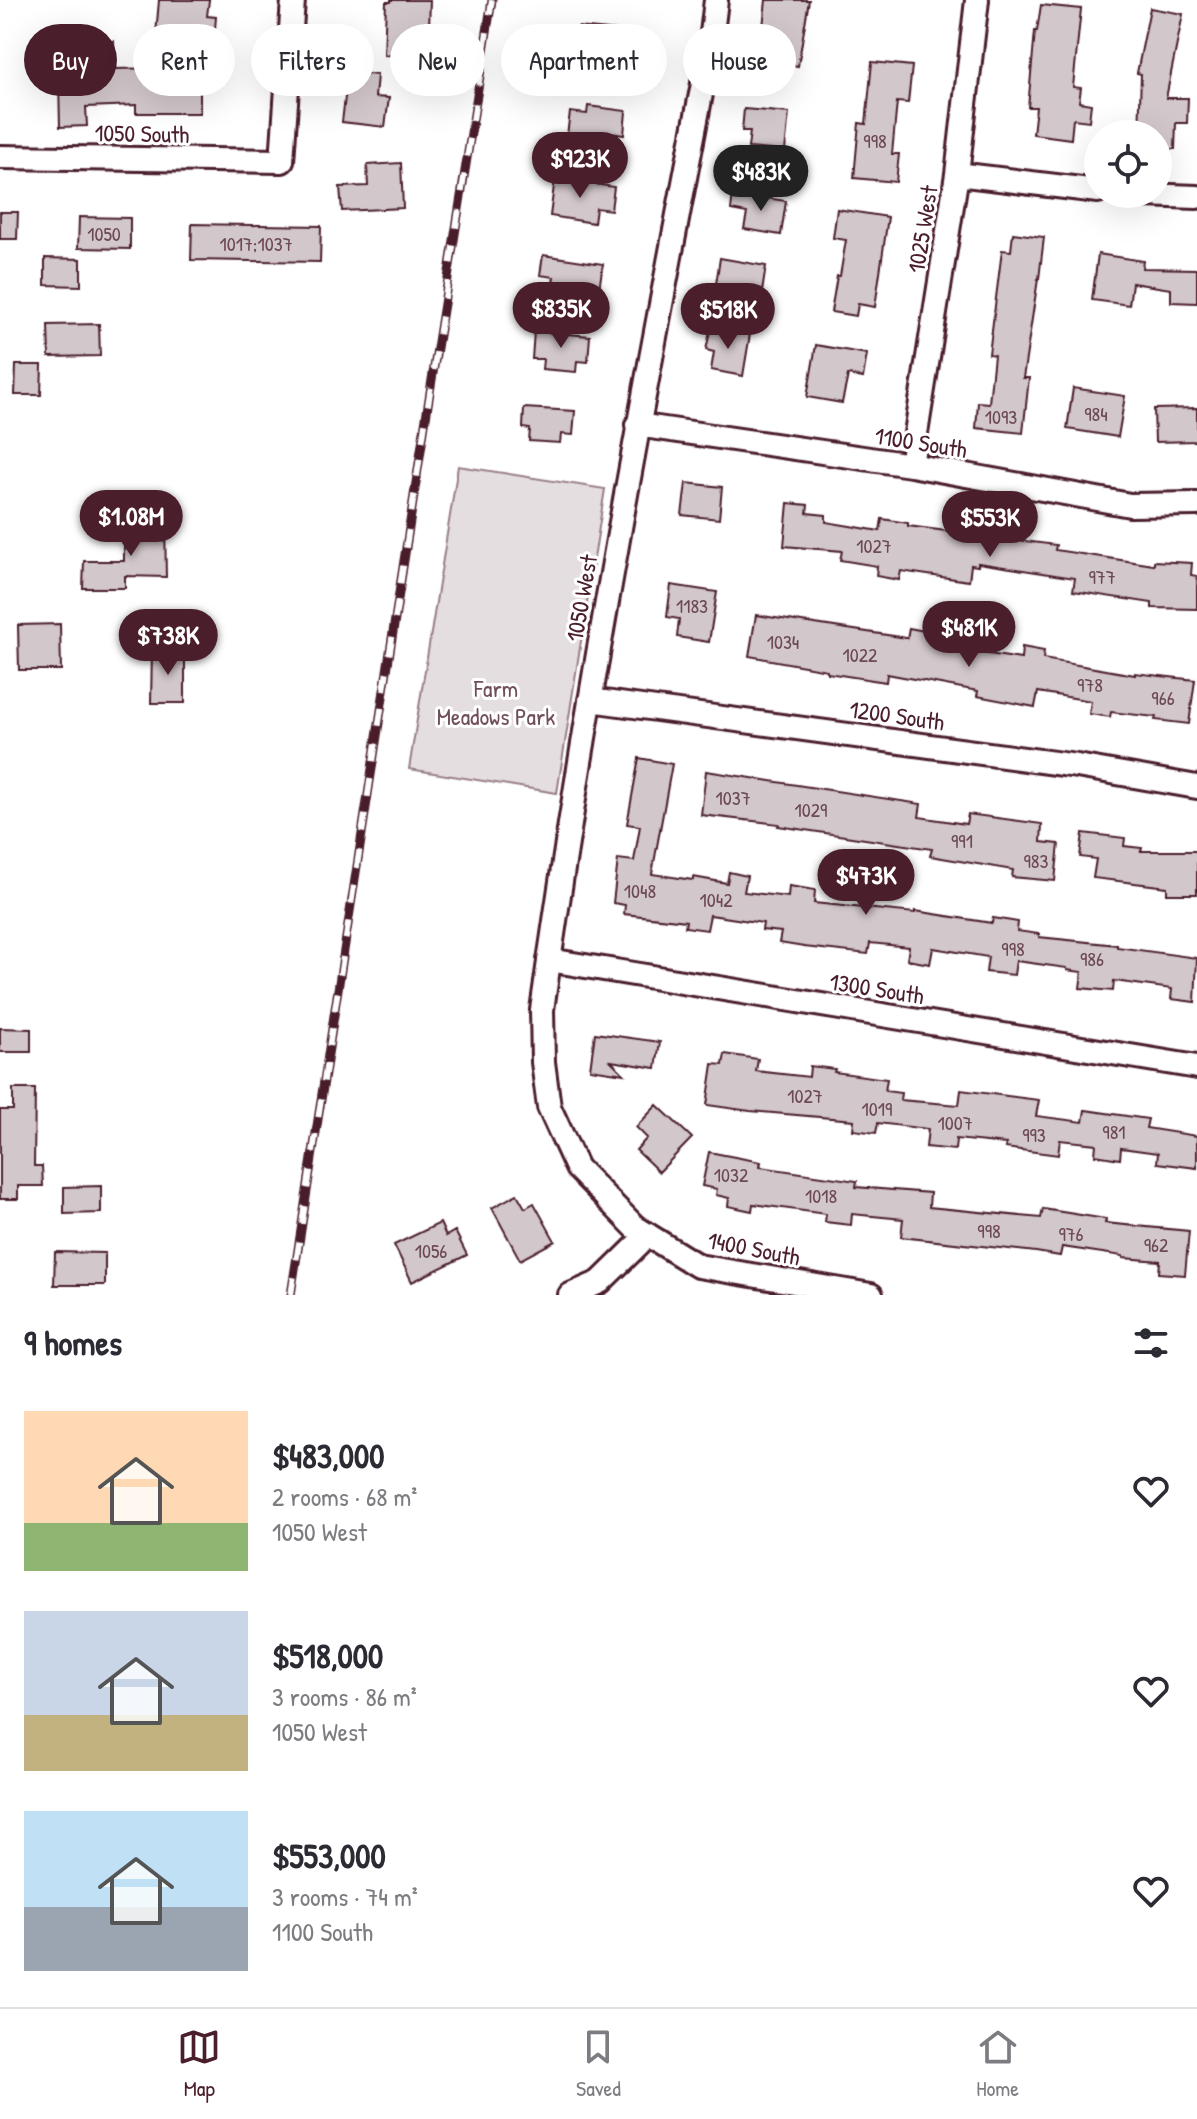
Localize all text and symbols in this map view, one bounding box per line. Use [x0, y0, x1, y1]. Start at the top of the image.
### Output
chip: Buy [24, 24, 117, 96]
chip: Rent [133, 24, 235, 96]
chip: Filters [251, 24, 374, 96]
chip: New [390, 24, 485, 96]
chip: Apartment [501, 24, 667, 96]
chip: House [683, 24, 796, 96]
street label: 1050 South [94, 116, 190, 150]
map controls [1084, 120, 1172, 208]
button: locate [1084, 120, 1172, 208]
house number: 998 [863, 127, 887, 154]
pin: $923K [524, 132, 636, 200]
text: $923K [550, 140, 610, 175]
pin: $483K [705, 145, 817, 213]
text: $483K [731, 153, 791, 188]
street label: 1025 West [899, 182, 945, 275]
house number: 1050 [87, 220, 121, 247]
house number: 1017;1037 [219, 230, 293, 257]
pin: $835K [505, 282, 617, 350]
pin: $518K [672, 283, 784, 351]
text: $835K [531, 290, 591, 325]
text: $518K [699, 291, 757, 326]
house number: 984 [1084, 400, 1108, 427]
house number: 1093 [985, 403, 1017, 430]
street label: 1100 South [873, 419, 969, 465]
pin: $1.08M [66, 490, 196, 558]
pin: $553K [934, 491, 1046, 559]
text: $1.08M [98, 498, 164, 533]
text: $553K [960, 499, 1020, 534]
house number: 1027 [856, 532, 892, 559]
street label: 1050 West [558, 551, 605, 644]
house number: 977 [1088, 563, 1116, 590]
house number: 1183 [676, 592, 708, 619]
pin: $481K [913, 601, 1025, 669]
pin: $738K [112, 609, 224, 677]
text: $481K [940, 609, 998, 644]
text: $738K [137, 617, 199, 652]
house number: 1034 [767, 628, 799, 655]
house number: 1022 [843, 641, 878, 668]
house number: 978 [1077, 671, 1103, 698]
park label: Farm Meadows Park [437, 672, 555, 732]
house number: 966 [1151, 684, 1175, 711]
street label: 1200 South [847, 693, 947, 737]
house number: 1037 [715, 784, 751, 811]
house number: 1029 [795, 796, 827, 823]
house number: 991 [951, 827, 973, 854]
house number: 983 [1024, 847, 1049, 874]
pin: $473K [810, 849, 922, 917]
text: $473K [835, 857, 897, 892]
house number: 1048 [624, 877, 656, 904]
house number: 1042 [699, 886, 733, 913]
house number: 998 [1001, 935, 1025, 962]
house number: 986 [1080, 945, 1104, 972]
street label: 1300 South [828, 965, 926, 1011]
house number: 1027 [787, 1082, 823, 1109]
house number: 1019 [862, 1095, 892, 1122]
house number: 1007 [937, 1109, 973, 1136]
house number: 981 [1102, 1118, 1126, 1145]
house number: 993 [1022, 1121, 1046, 1148]
house number: 1032 [714, 1161, 749, 1188]
house number: 1018 [805, 1182, 837, 1209]
house number: 998 [977, 1217, 1001, 1244]
house number: 976 [1058, 1220, 1084, 1247]
street label: 1400 South [705, 1223, 803, 1273]
house number: 962 [1144, 1231, 1169, 1258]
house number: 1056 [415, 1237, 447, 1264]
text: 9 homes [24, 1320, 122, 1366]
icon: filters [1129, 1321, 1173, 1365]
text: $483,000 [272, 1433, 385, 1479]
icon: home [88, 1443, 184, 1539]
icon: heart [1129, 1469, 1173, 1513]
text: 2 rooms · 68 m² [272, 1479, 417, 1514]
text: 1050 West [272, 1514, 367, 1549]
text: $518,000 [272, 1633, 383, 1679]
icon: home [88, 1643, 184, 1739]
icon: heart [1129, 1669, 1173, 1713]
text: 3 rooms · 86 m² [272, 1679, 417, 1714]
text: 1050 West [272, 1714, 367, 1749]
text: $553,000 [272, 1833, 386, 1879]
icon: home [88, 1843, 184, 1939]
icon: heart [1129, 1869, 1173, 1913]
text: 3 rooms · 74 m² [272, 1879, 418, 1914]
text: 1100 South [272, 1914, 373, 1949]
tab: Map [177, 2025, 221, 2103]
tab: Saved [576, 2025, 621, 2103]
tab: Home [976, 2025, 1020, 2103]

